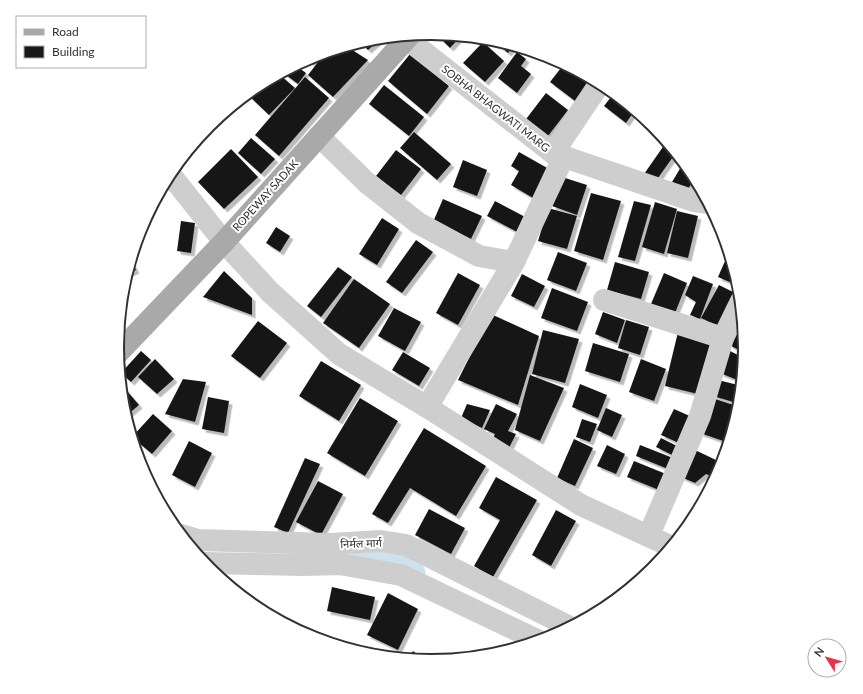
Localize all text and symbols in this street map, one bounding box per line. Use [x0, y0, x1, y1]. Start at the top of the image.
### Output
legend [16, 16, 146, 68]
text: Road [52, 24, 79, 39]
text: Building [52, 44, 95, 59]
street label: SOBHA BHAGWATI MARG [439, 62, 553, 154]
street label: ROPEWAY SADAK [230, 156, 301, 233]
street label: निर्मल मार्ग [340, 536, 383, 550]
north arrow [807, 638, 847, 678]
text: N [811, 644, 826, 659]

